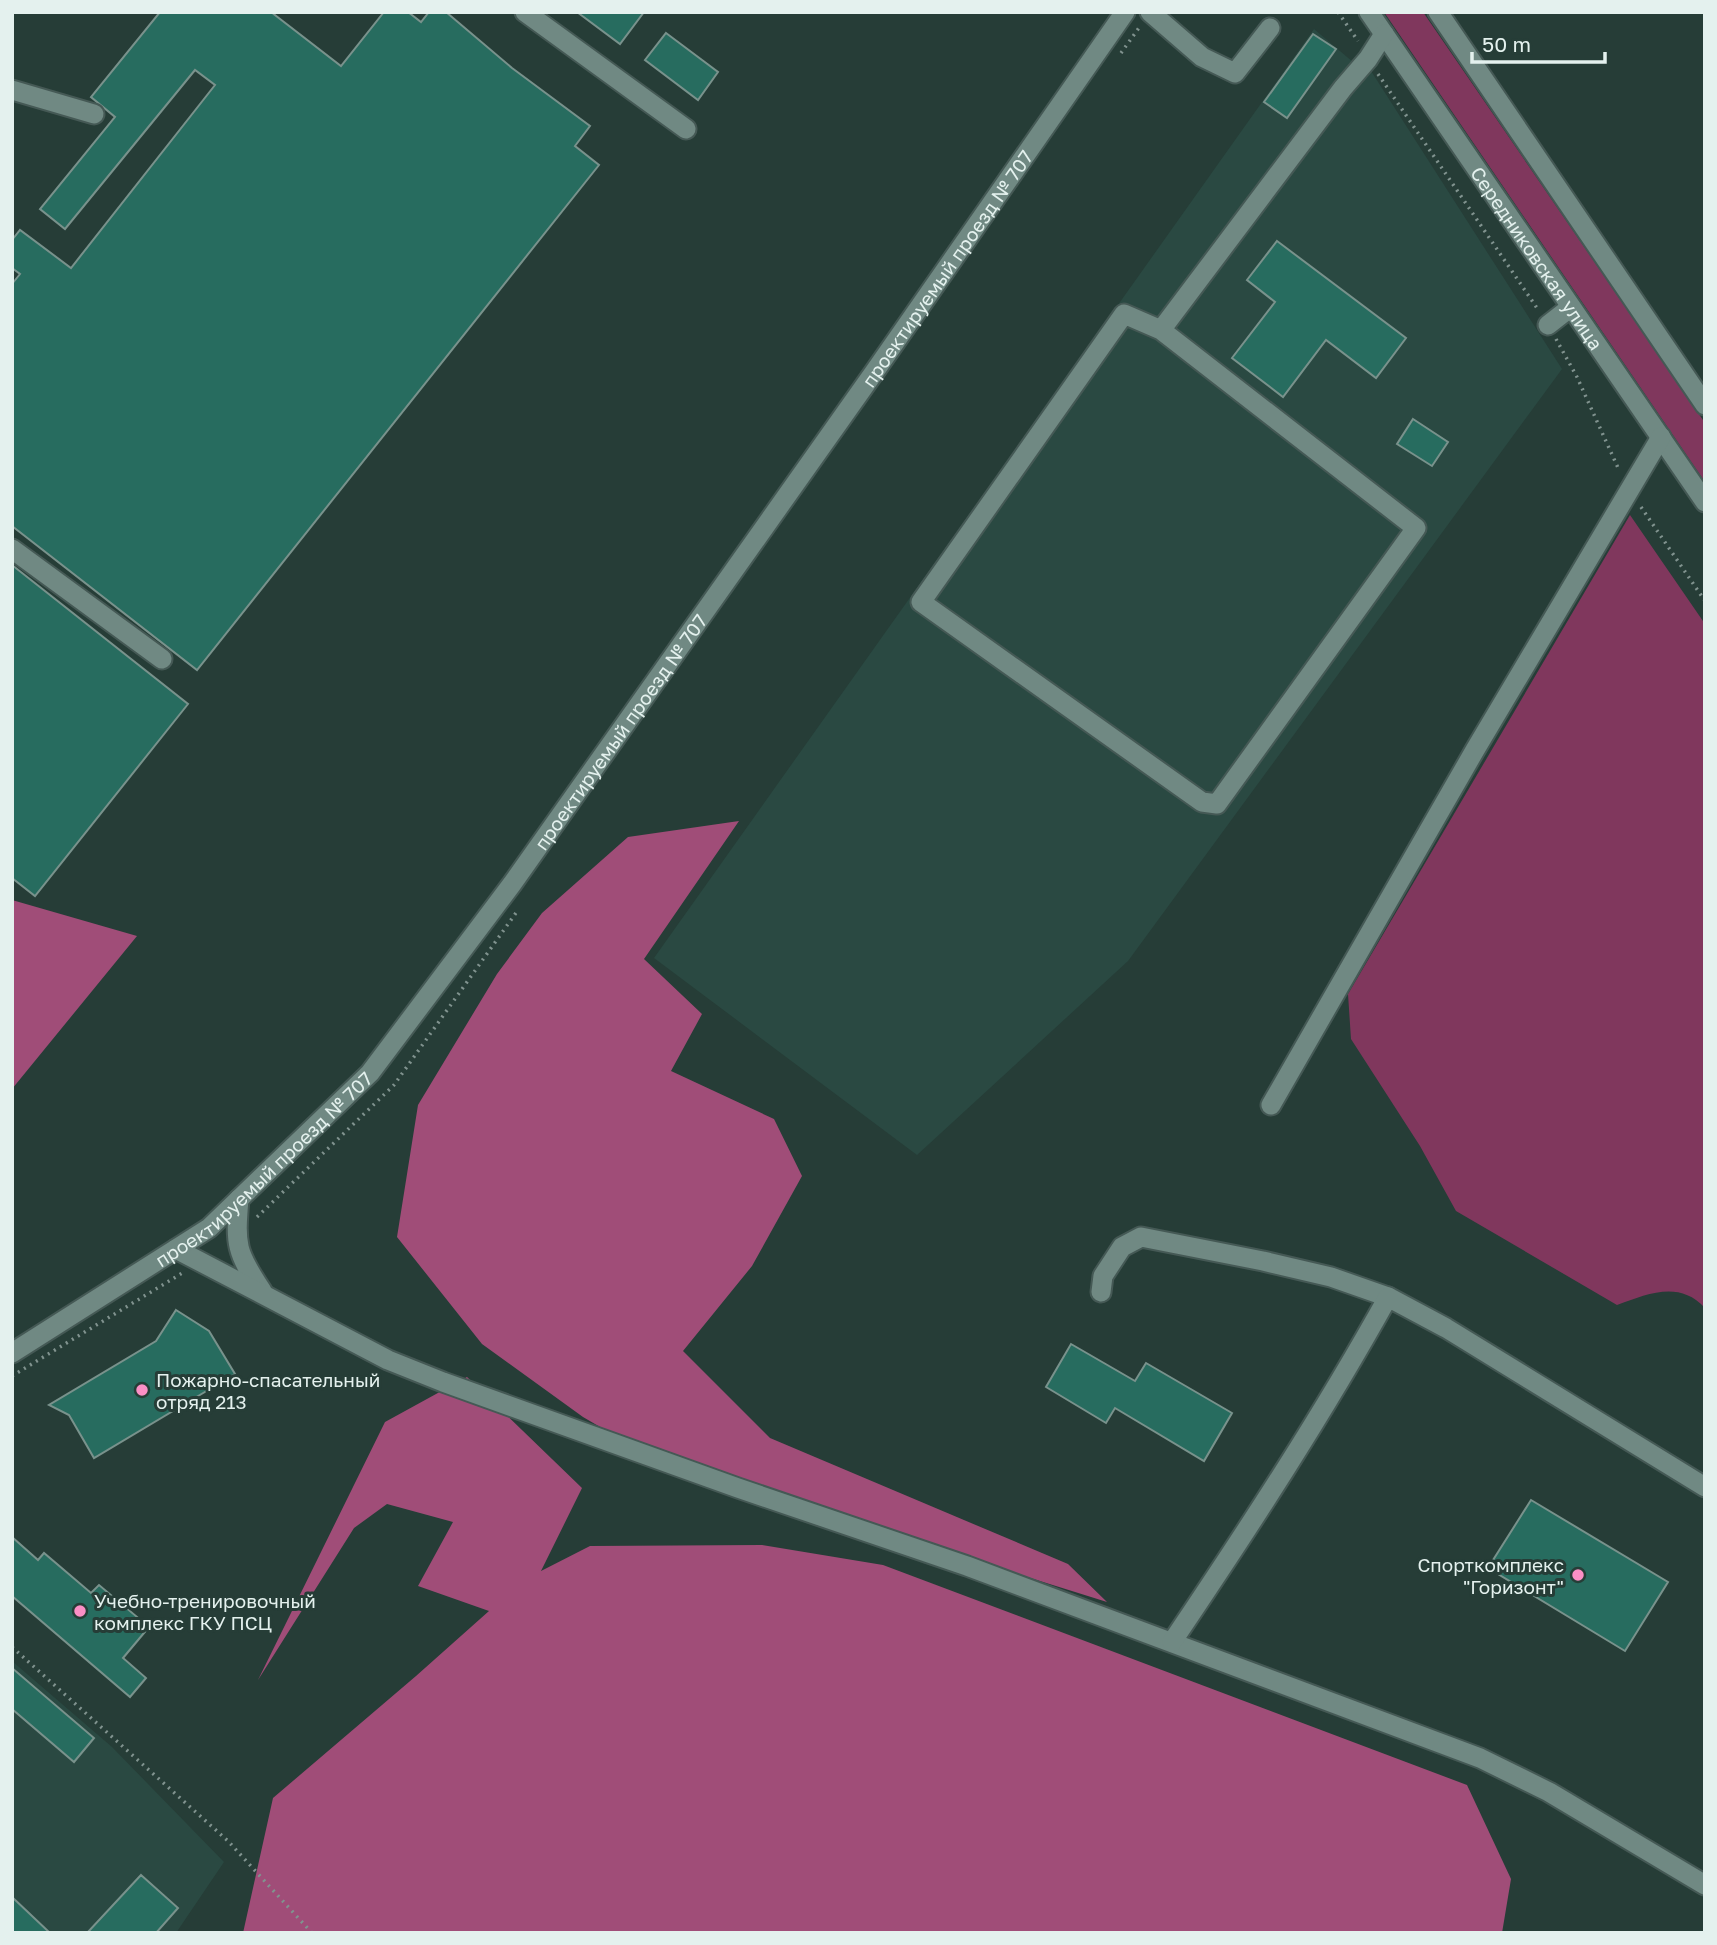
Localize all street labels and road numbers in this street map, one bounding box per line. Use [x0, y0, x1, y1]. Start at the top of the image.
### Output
street label: проектируемый проезд № 707 [856, 145, 1037, 391]
street label: Середниковская улица [1467, 162, 1608, 354]
street label: проектируемый проезд № 707 [529, 609, 711, 854]
street label: проектируемый проезд № 707 [151, 1066, 376, 1271]

